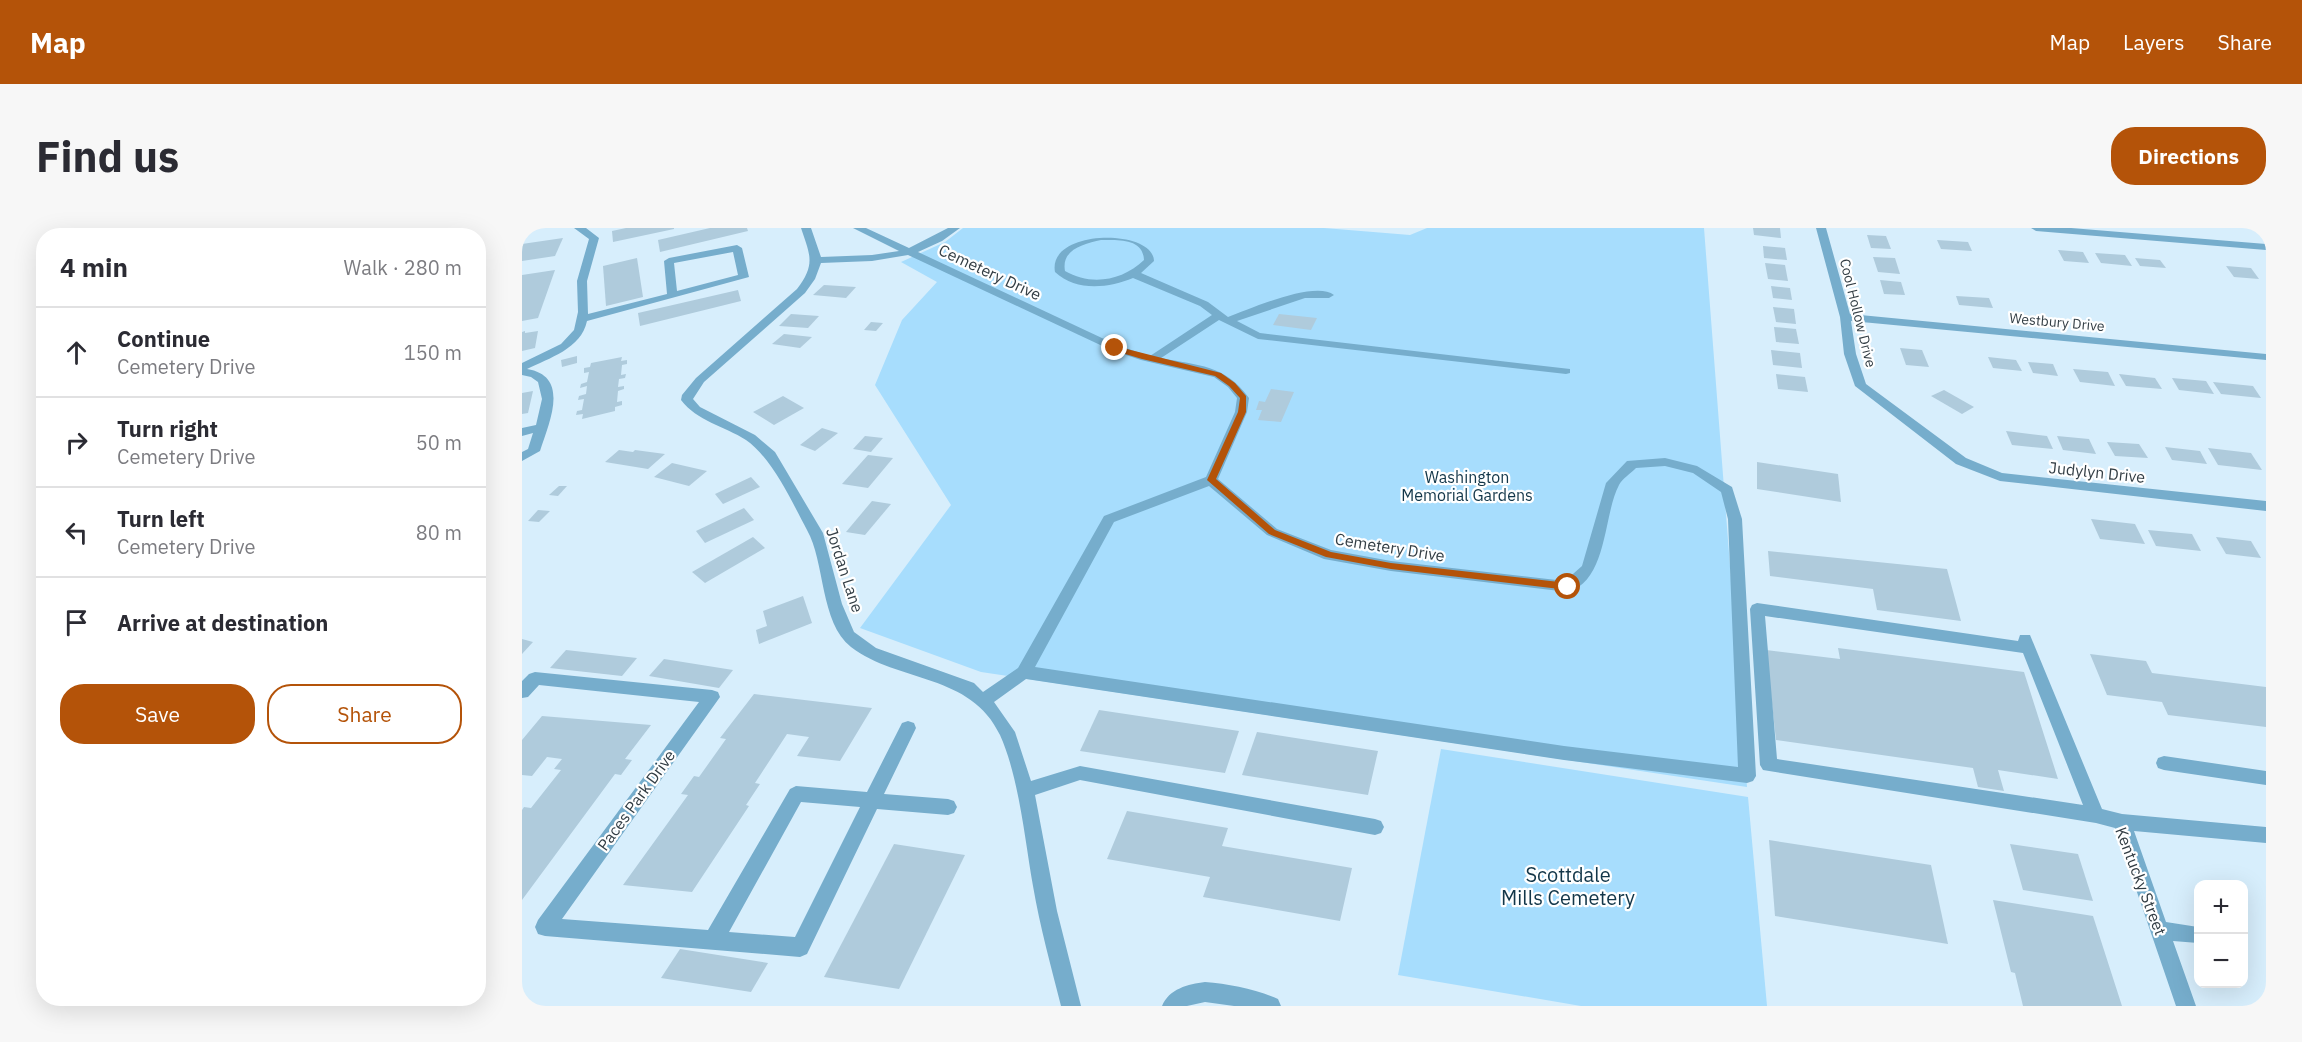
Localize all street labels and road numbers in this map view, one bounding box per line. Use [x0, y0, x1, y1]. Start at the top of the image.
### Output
street label: Cemetery Drive [936, 240, 1045, 305]
street label: Cool Hollow Drive [1836, 257, 1880, 369]
street label: Westbury Drive [2009, 309, 2106, 335]
street label: Judylyn Drive [2048, 457, 2146, 487]
street label: Jordan Lane [822, 525, 868, 615]
street label: Cemetery Drive [1334, 528, 1446, 566]
street label: Paces Park Drive [593, 746, 679, 854]
street label: Kentucky Street [2111, 824, 2171, 938]

